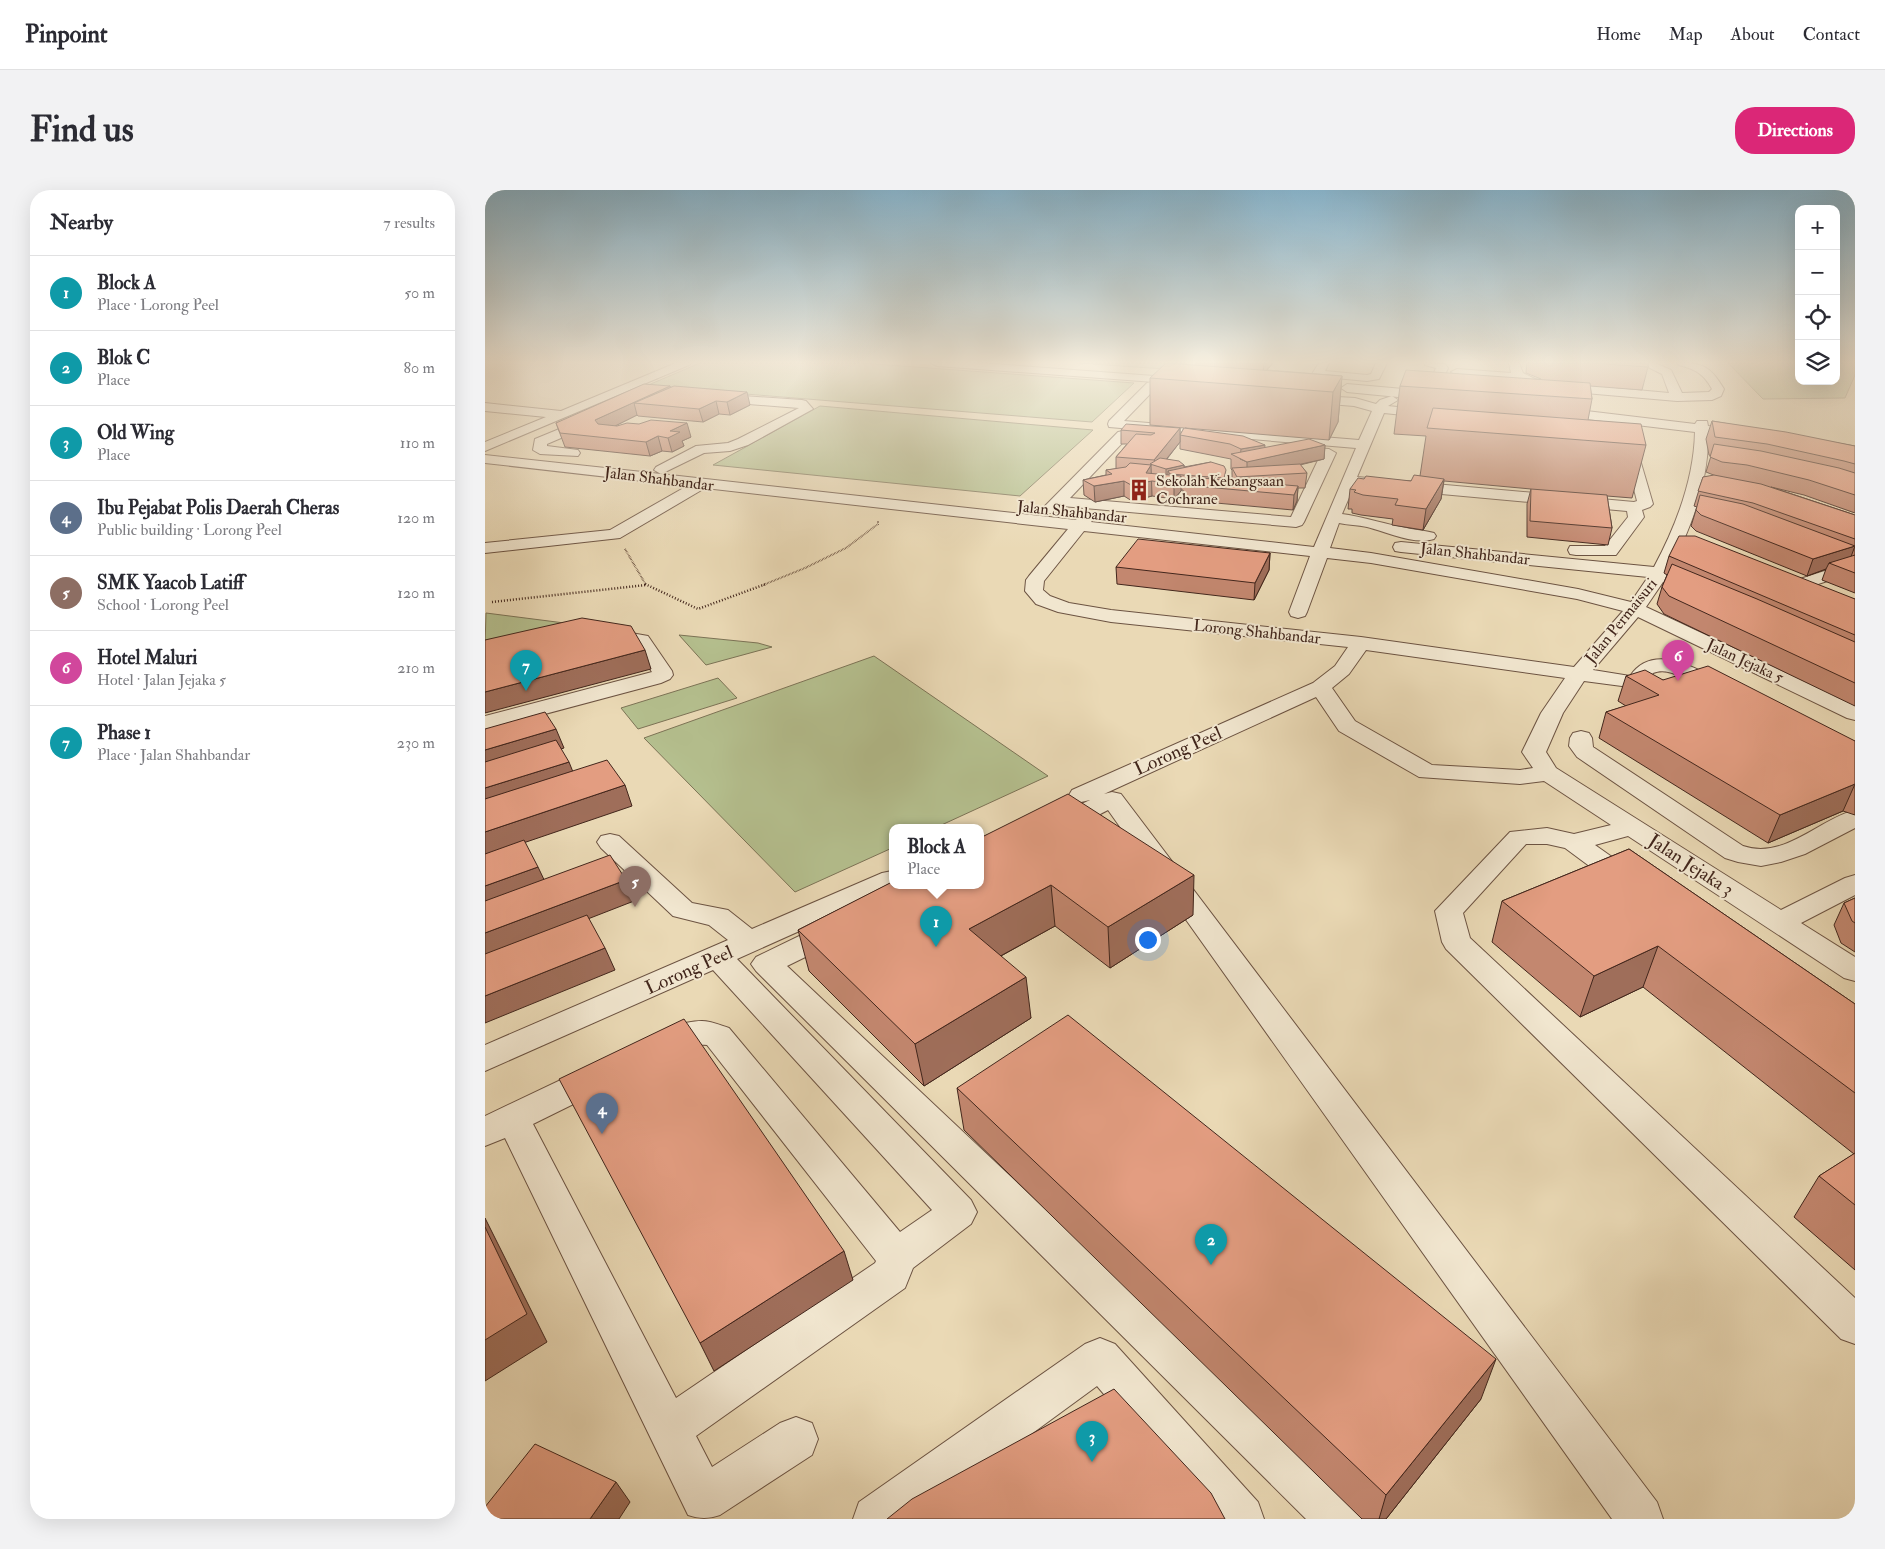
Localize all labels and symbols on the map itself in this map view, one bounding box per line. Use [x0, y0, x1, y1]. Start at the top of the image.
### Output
street label: Jalan Shahbandar [602, 462, 715, 497]
place label: Sekolah Kebangsaan Cochrane [1156, 471, 1284, 509]
building icon: Sekolah Kebangsaan Cochrane [1126, 477, 1152, 503]
street label: Jalan Shahbandar [1015, 496, 1128, 529]
street label: Jalan Shahbandar [1418, 538, 1531, 571]
street label: Jalan Permaisuri [1580, 574, 1662, 669]
street label: Lorong Shahbandar [1192, 615, 1322, 649]
street label: Jalan Jejaka 5 [1702, 634, 1787, 688]
pin: 6 [1662, 640, 1694, 681]
pin: 7 [510, 650, 542, 691]
street label: Lorong Peel [1130, 721, 1226, 781]
street label: Jalan Jejaka 3 [1643, 828, 1738, 902]
pin: 5 [619, 866, 651, 907]
pin: 1 [920, 906, 952, 947]
your location [1135, 927, 1161, 953]
street label: Lorong Peel [641, 940, 737, 1000]
pin: 4 [586, 1093, 618, 1134]
pin: 2 [1195, 1224, 1227, 1265]
pin: 3 [1076, 1421, 1108, 1462]

